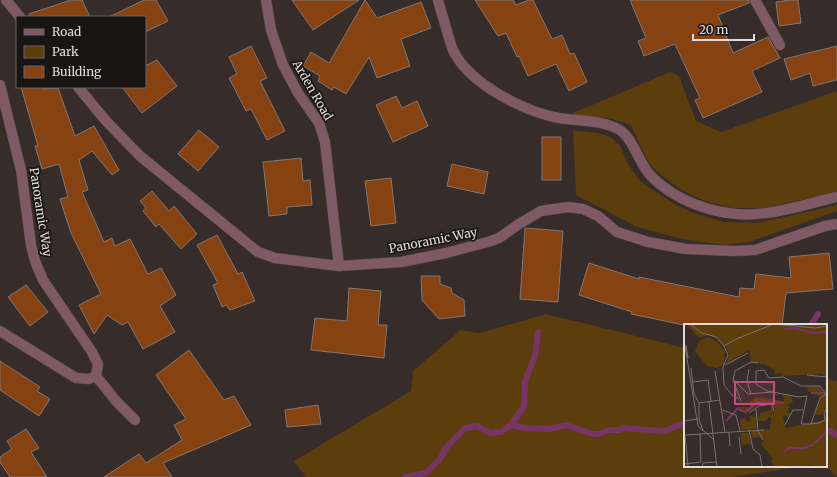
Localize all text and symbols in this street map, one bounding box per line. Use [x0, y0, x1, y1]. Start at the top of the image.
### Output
legend [16, 16, 146, 88]
scale bar [693, 16, 754, 42]
text: 20 m [699, 22, 728, 37]
text: Road [52, 24, 81, 39]
text: Park [52, 44, 79, 59]
street label: Arden Road [289, 56, 336, 123]
text: Building [52, 64, 102, 79]
street label: Panoramic Way [27, 166, 55, 258]
street label: Panoramic Way [387, 224, 479, 256]
inset map [684, 324, 827, 467]

